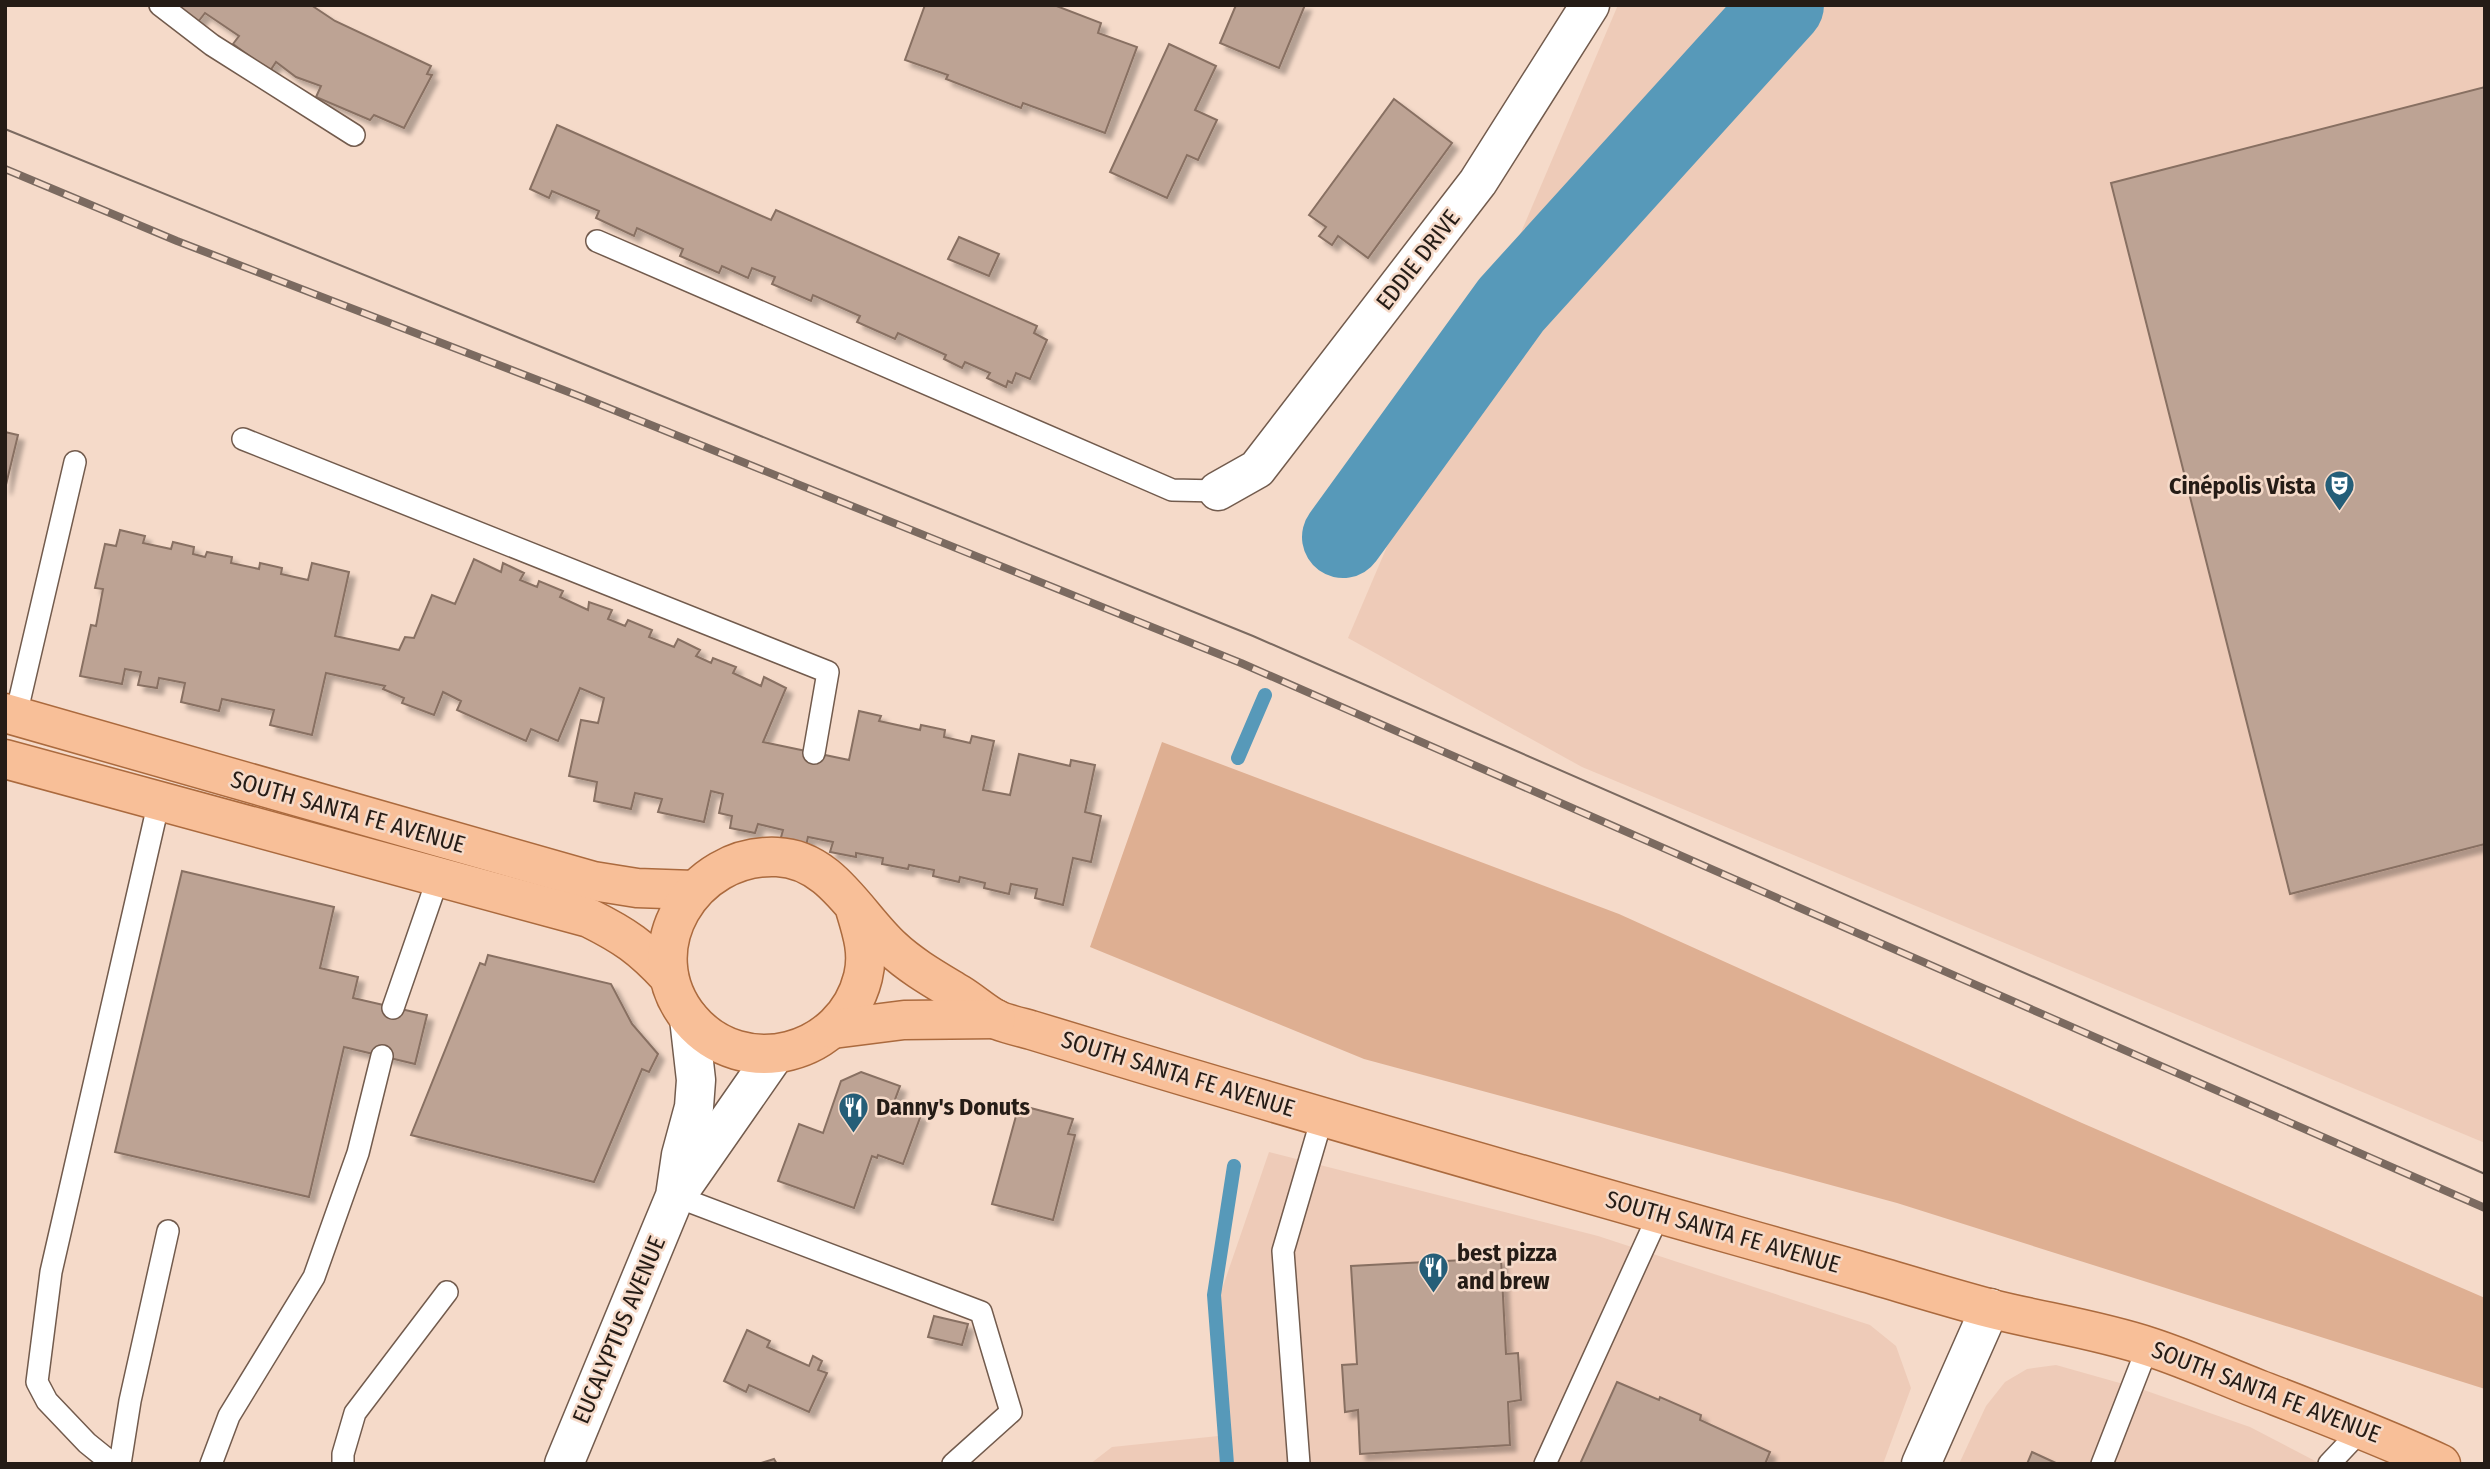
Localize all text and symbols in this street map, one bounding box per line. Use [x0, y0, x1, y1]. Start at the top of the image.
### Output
street label: EDDIE DRIVE [1370, 204, 1466, 316]
theatre icon: Cinépolis Vista [2322, 469, 2356, 513]
place label: Cinépolis Vista [2169, 472, 2316, 500]
street label: SOUTH SANTA FE AVENUE [228, 765, 468, 859]
street label: SOUTH SANTA FE AVENUE [1058, 1025, 1298, 1123]
restaurant icon: Danny's Donuts [836, 1090, 870, 1134]
place label: Danny's Donuts [876, 1093, 1031, 1121]
street label: SOUTH SANTA FE AVENUE [1603, 1185, 1843, 1279]
street label: EUCALYPTUS AVENUE [567, 1232, 671, 1428]
place label: best pizza and brew [1457, 1239, 1557, 1295]
restaurant icon: best pizza and brew [1417, 1250, 1451, 1294]
street label: SOUTH SANTA FE AVENUE [2148, 1335, 2384, 1449]

